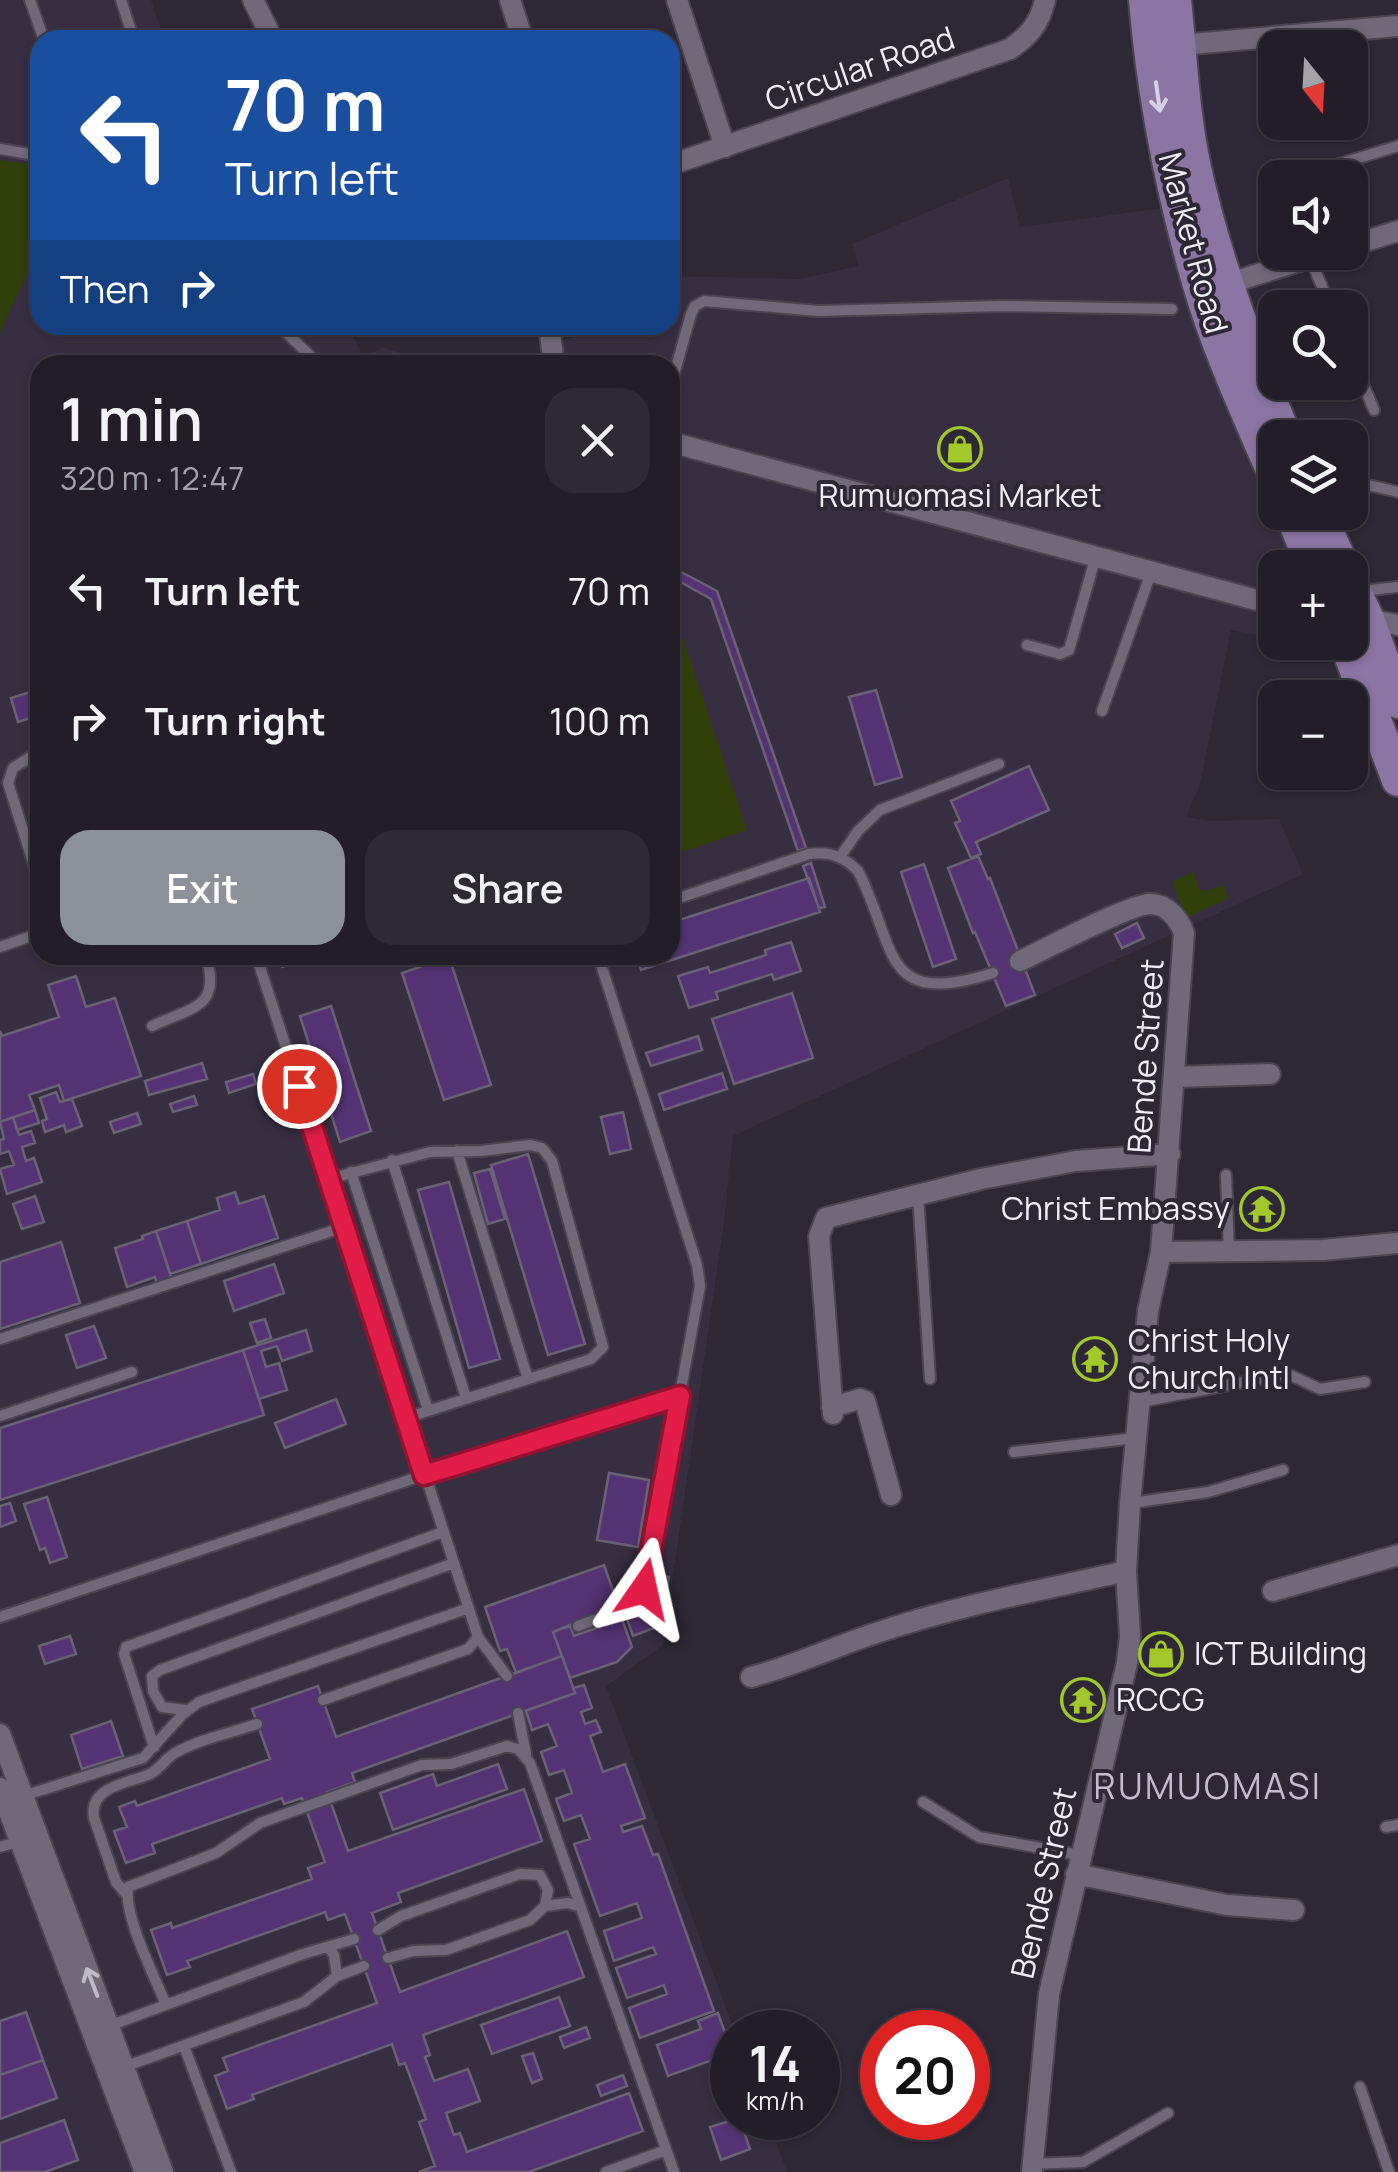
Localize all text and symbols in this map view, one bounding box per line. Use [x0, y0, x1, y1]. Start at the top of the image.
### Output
street label: Circular Road [759, 15, 960, 121]
north arrow [1258, 30, 1368, 140]
map controls [1258, 30, 1368, 790]
text: 70 m [225, 56, 385, 152]
icon: left [60, 70, 190, 200]
one-way arrow [1149, 80, 1167, 112]
text: Turn left [225, 147, 399, 209]
street label: Market Road [1149, 147, 1239, 338]
button: sound [1258, 160, 1368, 270]
icon: right [169, 260, 224, 315]
text: Then [60, 262, 149, 314]
button: search [1258, 290, 1368, 400]
text: 1 min [60, 377, 203, 459]
button: close [545, 388, 650, 493]
button: layers [1258, 420, 1368, 530]
shop icon: Rumuomasi Market [937, 426, 983, 472]
text: 320 m · 12:47 [60, 456, 244, 500]
place label: Rumuomasi Market [818, 473, 1102, 517]
button: + [1258, 550, 1368, 660]
icon: left [60, 563, 115, 618]
text: Turn left [145, 564, 301, 616]
text: 70 m [568, 564, 650, 616]
button: − [1258, 680, 1368, 790]
icon: right [60, 693, 115, 748]
text: Turn right [145, 694, 326, 746]
text: 100 m [549, 694, 650, 746]
button: Exit [60, 830, 345, 945]
button: Share [365, 830, 650, 945]
street label: Bende Street [1116, 957, 1174, 1155]
pin [257, 1044, 342, 1129]
icon: arrive [272, 1059, 327, 1114]
place label: Christ Embassy [1001, 1186, 1230, 1230]
temple icon: Christ Embassy [1239, 1186, 1285, 1232]
place label: Christ Holy Church Intl [1128, 1318, 1290, 1399]
temple icon: Christ Holy Church Intl [1072, 1336, 1118, 1382]
position arrow [592, 1537, 696, 1641]
shop icon: ICT Building [1138, 1631, 1184, 1677]
place label: ICT Building [1194, 1631, 1367, 1675]
temple icon: RCCG [1060, 1677, 1106, 1723]
place label: RCCG [1116, 1677, 1204, 1721]
district label: RUMUOMASI [1093, 1762, 1323, 1810]
street label: Bende Street [1000, 1783, 1086, 1983]
one-way arrow [82, 1968, 100, 1999]
speed limit sign: 20 [860, 2010, 990, 2140]
text: 14 [749, 2029, 801, 2097]
text: km/h [746, 2083, 804, 2118]

